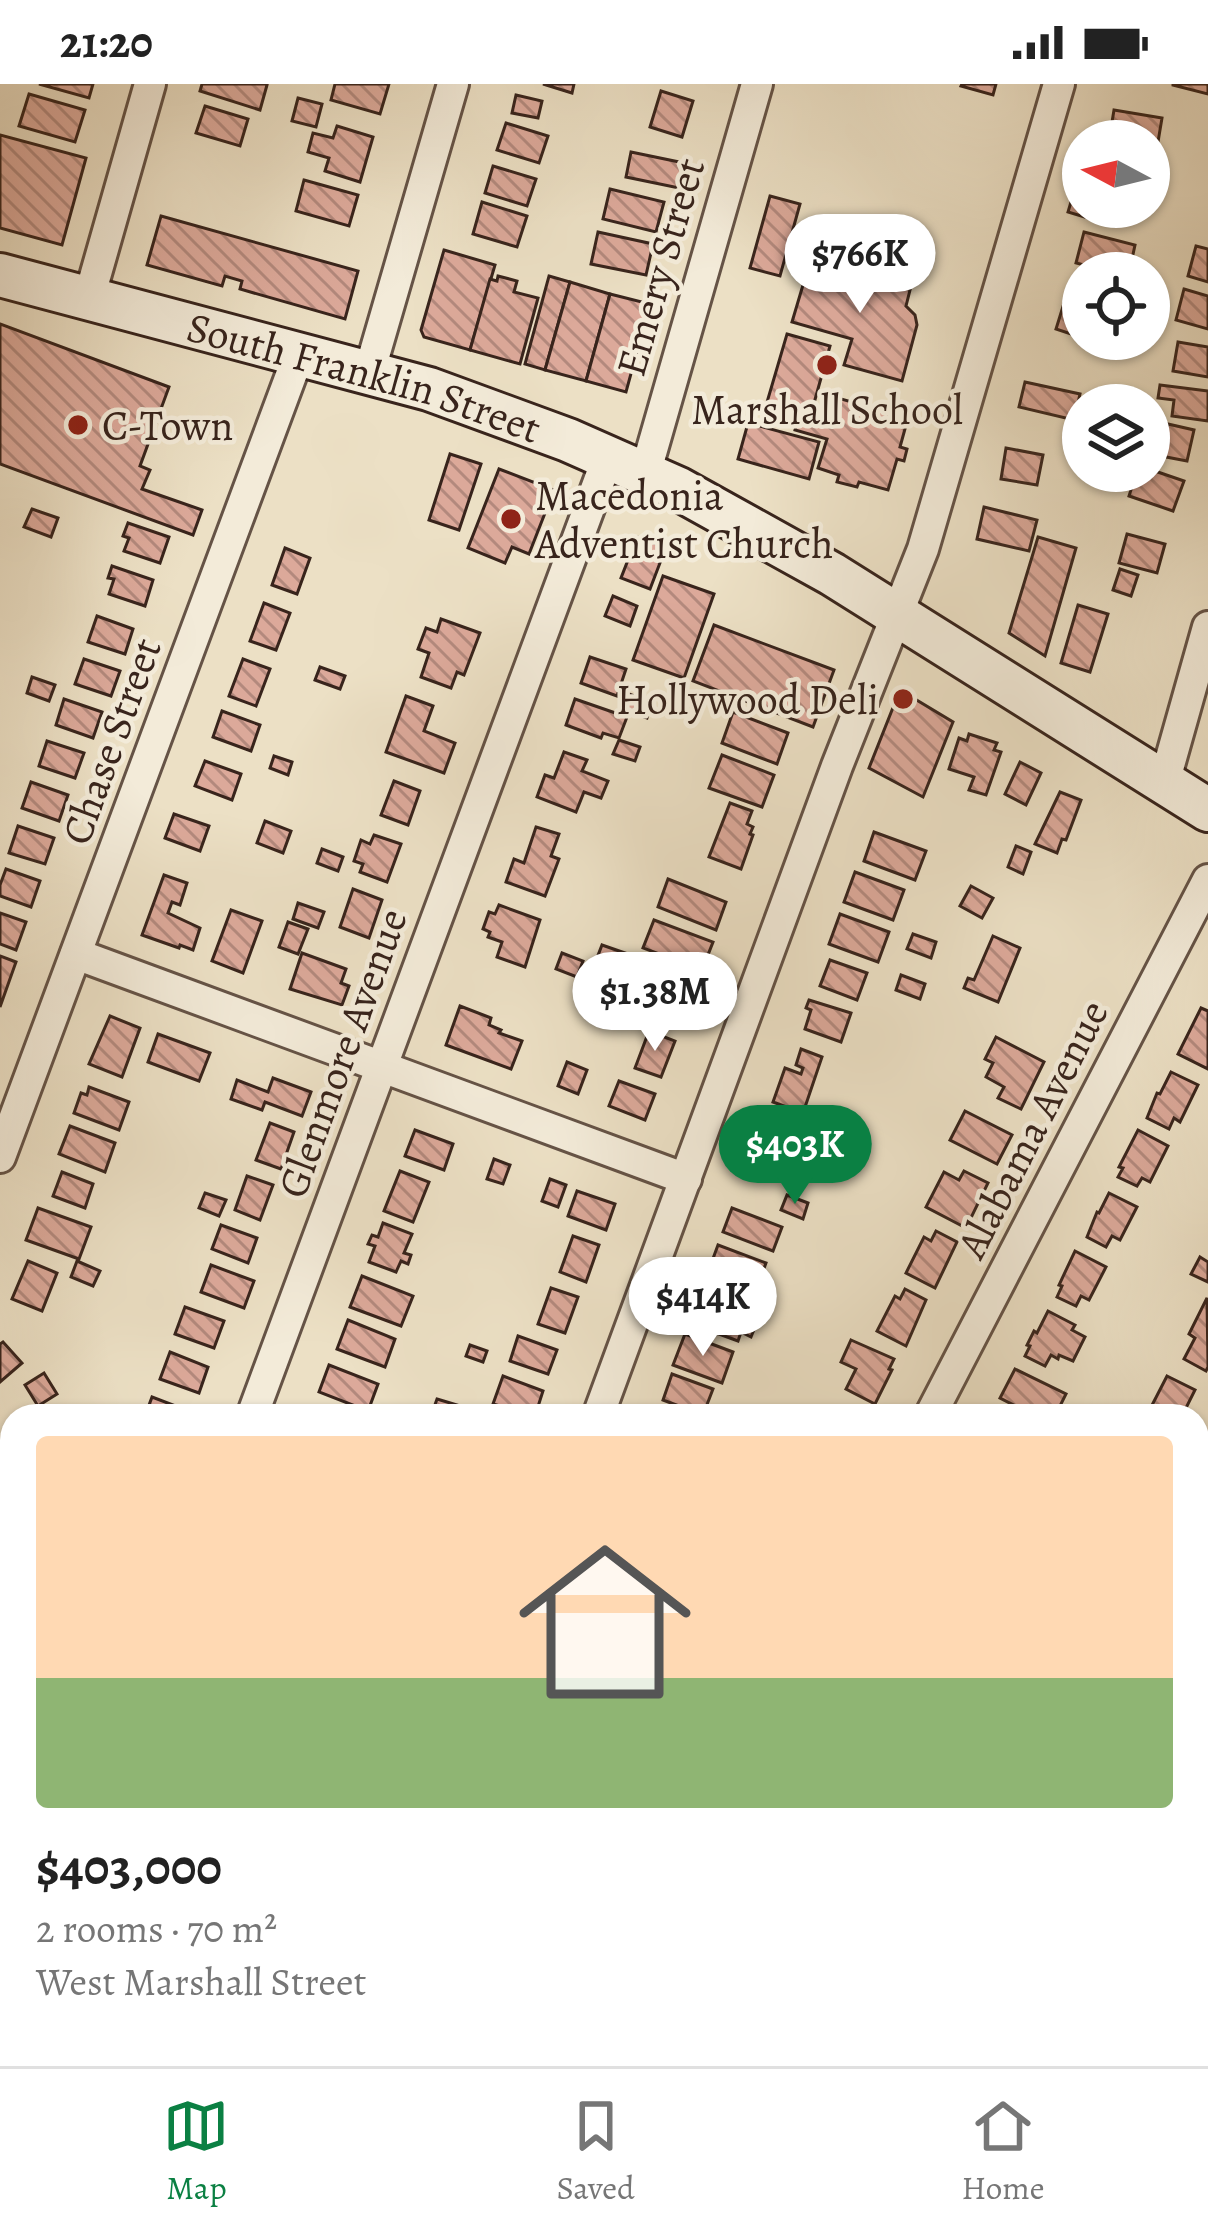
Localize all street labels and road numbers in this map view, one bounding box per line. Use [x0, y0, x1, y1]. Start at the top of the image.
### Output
street label: Emery Street [602, 151, 718, 383]
street label: South Franklin Street [181, 297, 549, 456]
street label: Chase Street [47, 630, 175, 852]
street label: Glenmore Avenue [263, 901, 421, 1205]
street label: Alabama Avenue [942, 990, 1121, 1269]

